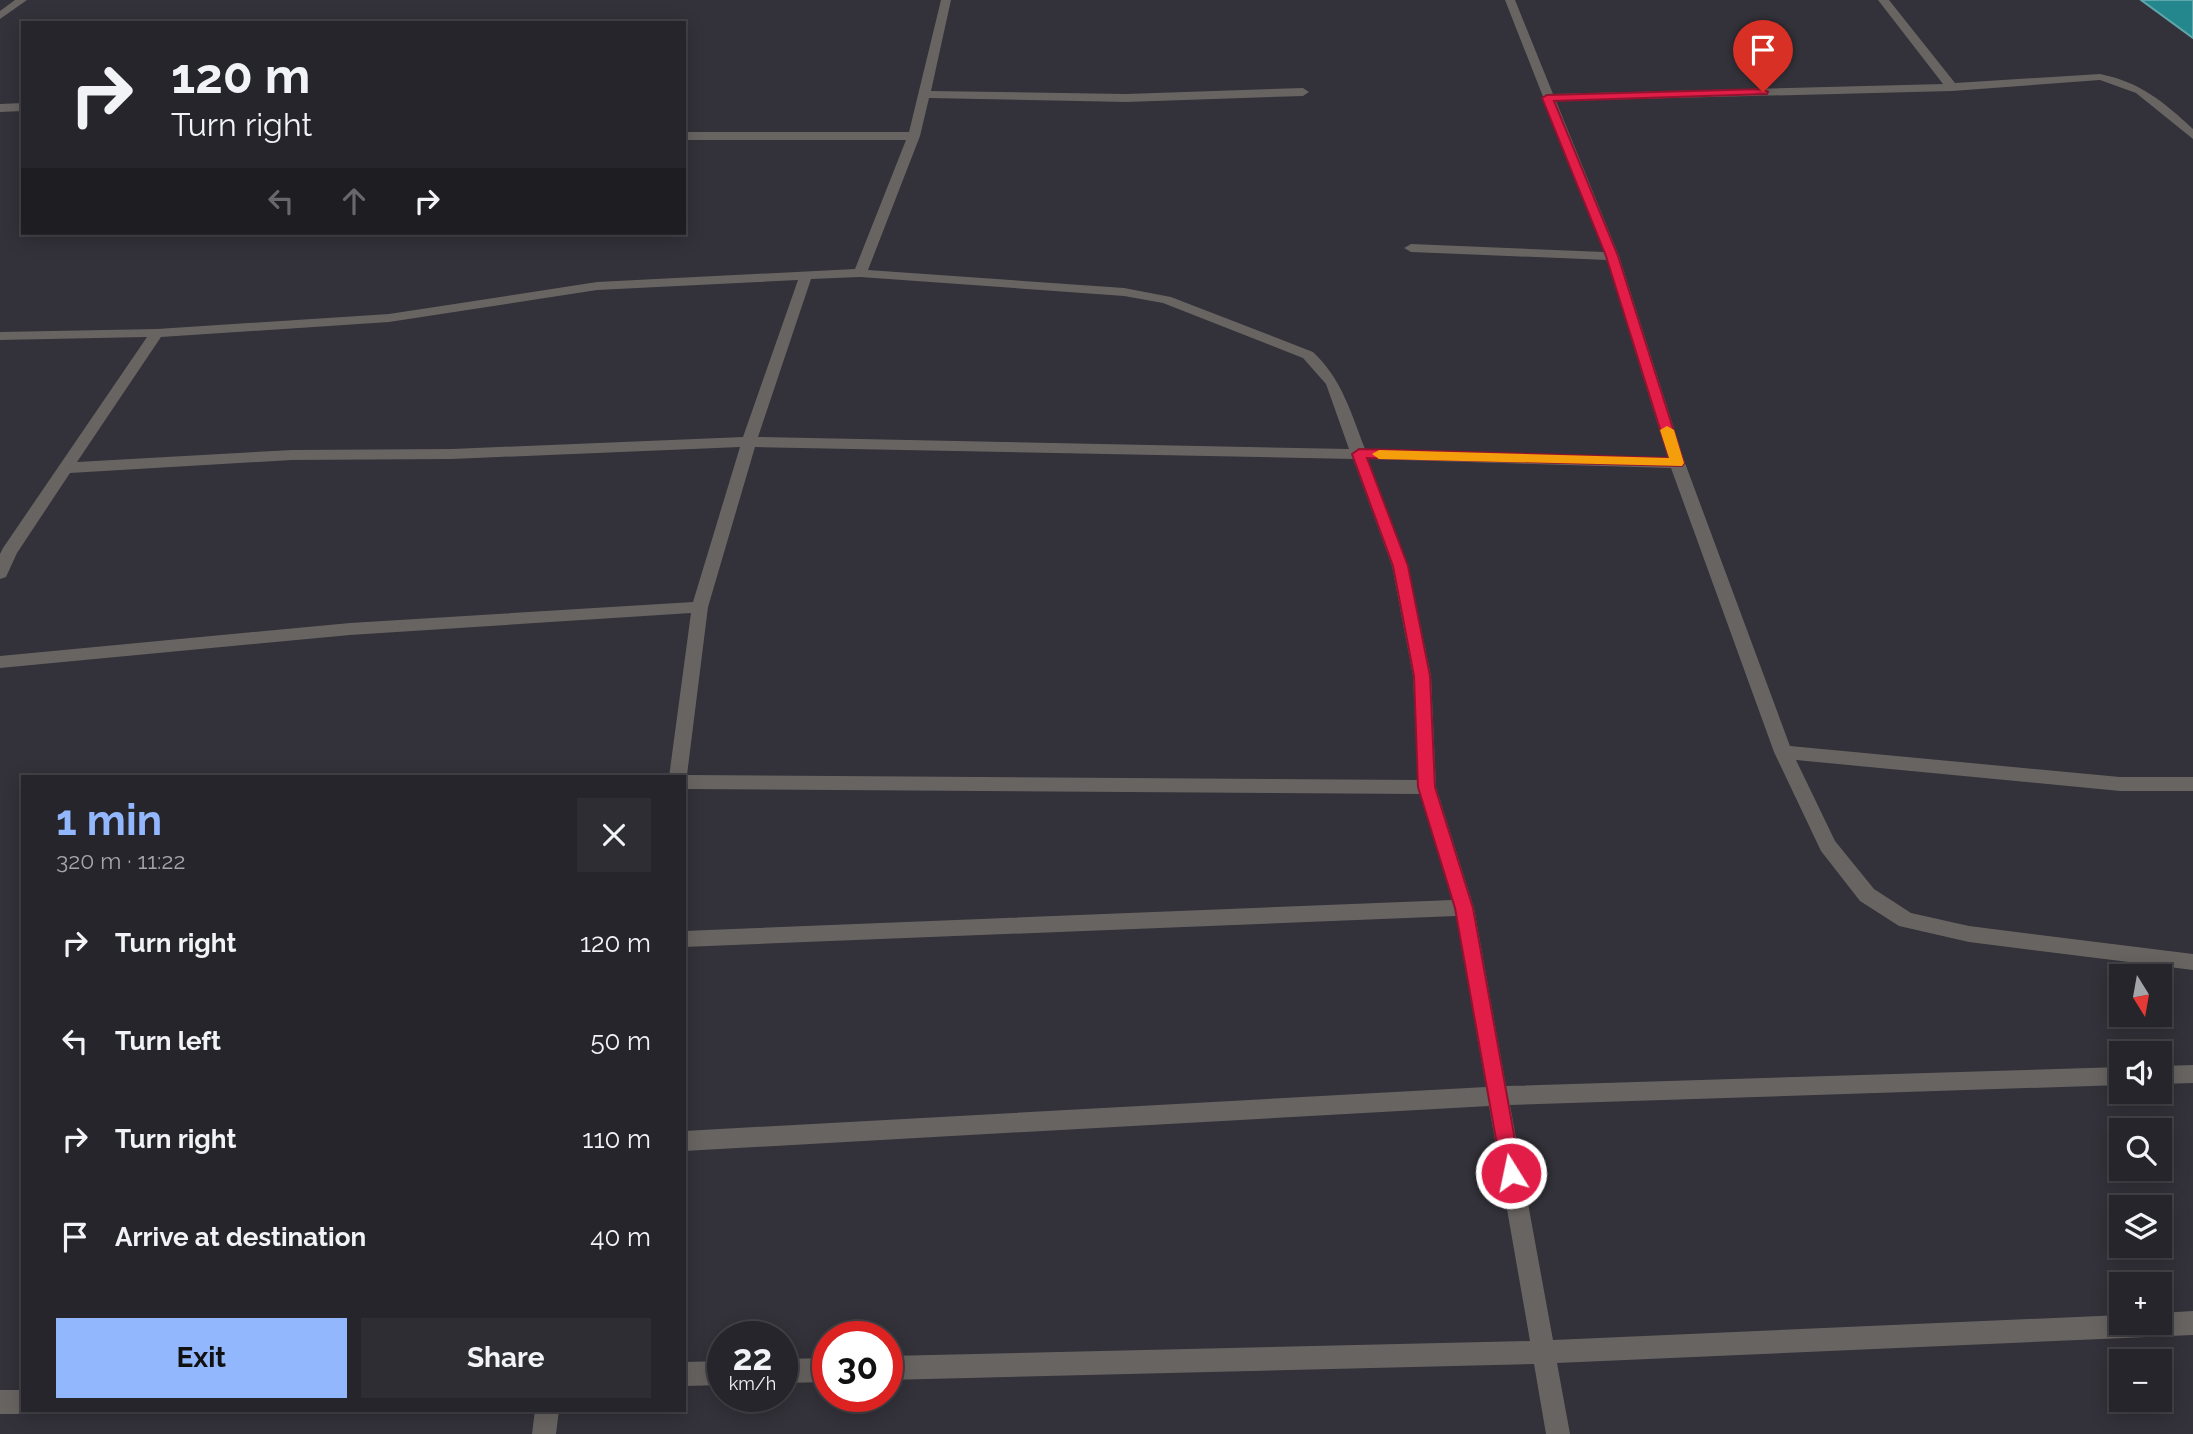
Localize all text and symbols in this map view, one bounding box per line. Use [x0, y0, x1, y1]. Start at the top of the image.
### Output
pin [1733, 20, 1793, 92]
icon: arrive [1744, 31, 1782, 69]
text: 120 m [171, 47, 310, 104]
icon: right [56, 49, 147, 140]
text: Turn right [171, 106, 312, 143]
icon: left [262, 182, 300, 220]
icon: ahead [335, 182, 373, 220]
icon: right [408, 182, 446, 220]
text: 1 min [56, 796, 162, 845]
button: close [577, 798, 651, 872]
text: 320 m · 11:22 [56, 847, 185, 874]
icon: right [56, 924, 94, 962]
text: Turn right [115, 928, 236, 958]
text: 120 m [580, 928, 651, 958]
north arrow [2109, 964, 2172, 1027]
map controls [2109, 964, 2172, 1412]
icon: left [56, 1022, 94, 1060]
text: Turn left [115, 1026, 221, 1056]
text: 50 m [590, 1026, 651, 1056]
button: sound [2109, 1041, 2172, 1104]
button: search [2109, 1118, 2172, 1181]
icon: right [56, 1120, 94, 1158]
text: Turn right [115, 1124, 236, 1154]
text: 110 m [582, 1124, 651, 1154]
position arrow [1474, 1136, 1548, 1210]
button: layers [2109, 1195, 2172, 1258]
icon: arrive [56, 1218, 94, 1256]
text: Arrive at destination [115, 1222, 366, 1252]
text: 40 m [590, 1222, 651, 1252]
button: + [2109, 1272, 2172, 1335]
button: Exit [56, 1318, 347, 1398]
button: Share [361, 1318, 651, 1398]
speed limit sign: 30 [812, 1321, 903, 1412]
text: 22 [733, 1337, 772, 1378]
button: − [2109, 1349, 2172, 1412]
text: km/h [729, 1373, 776, 1394]

